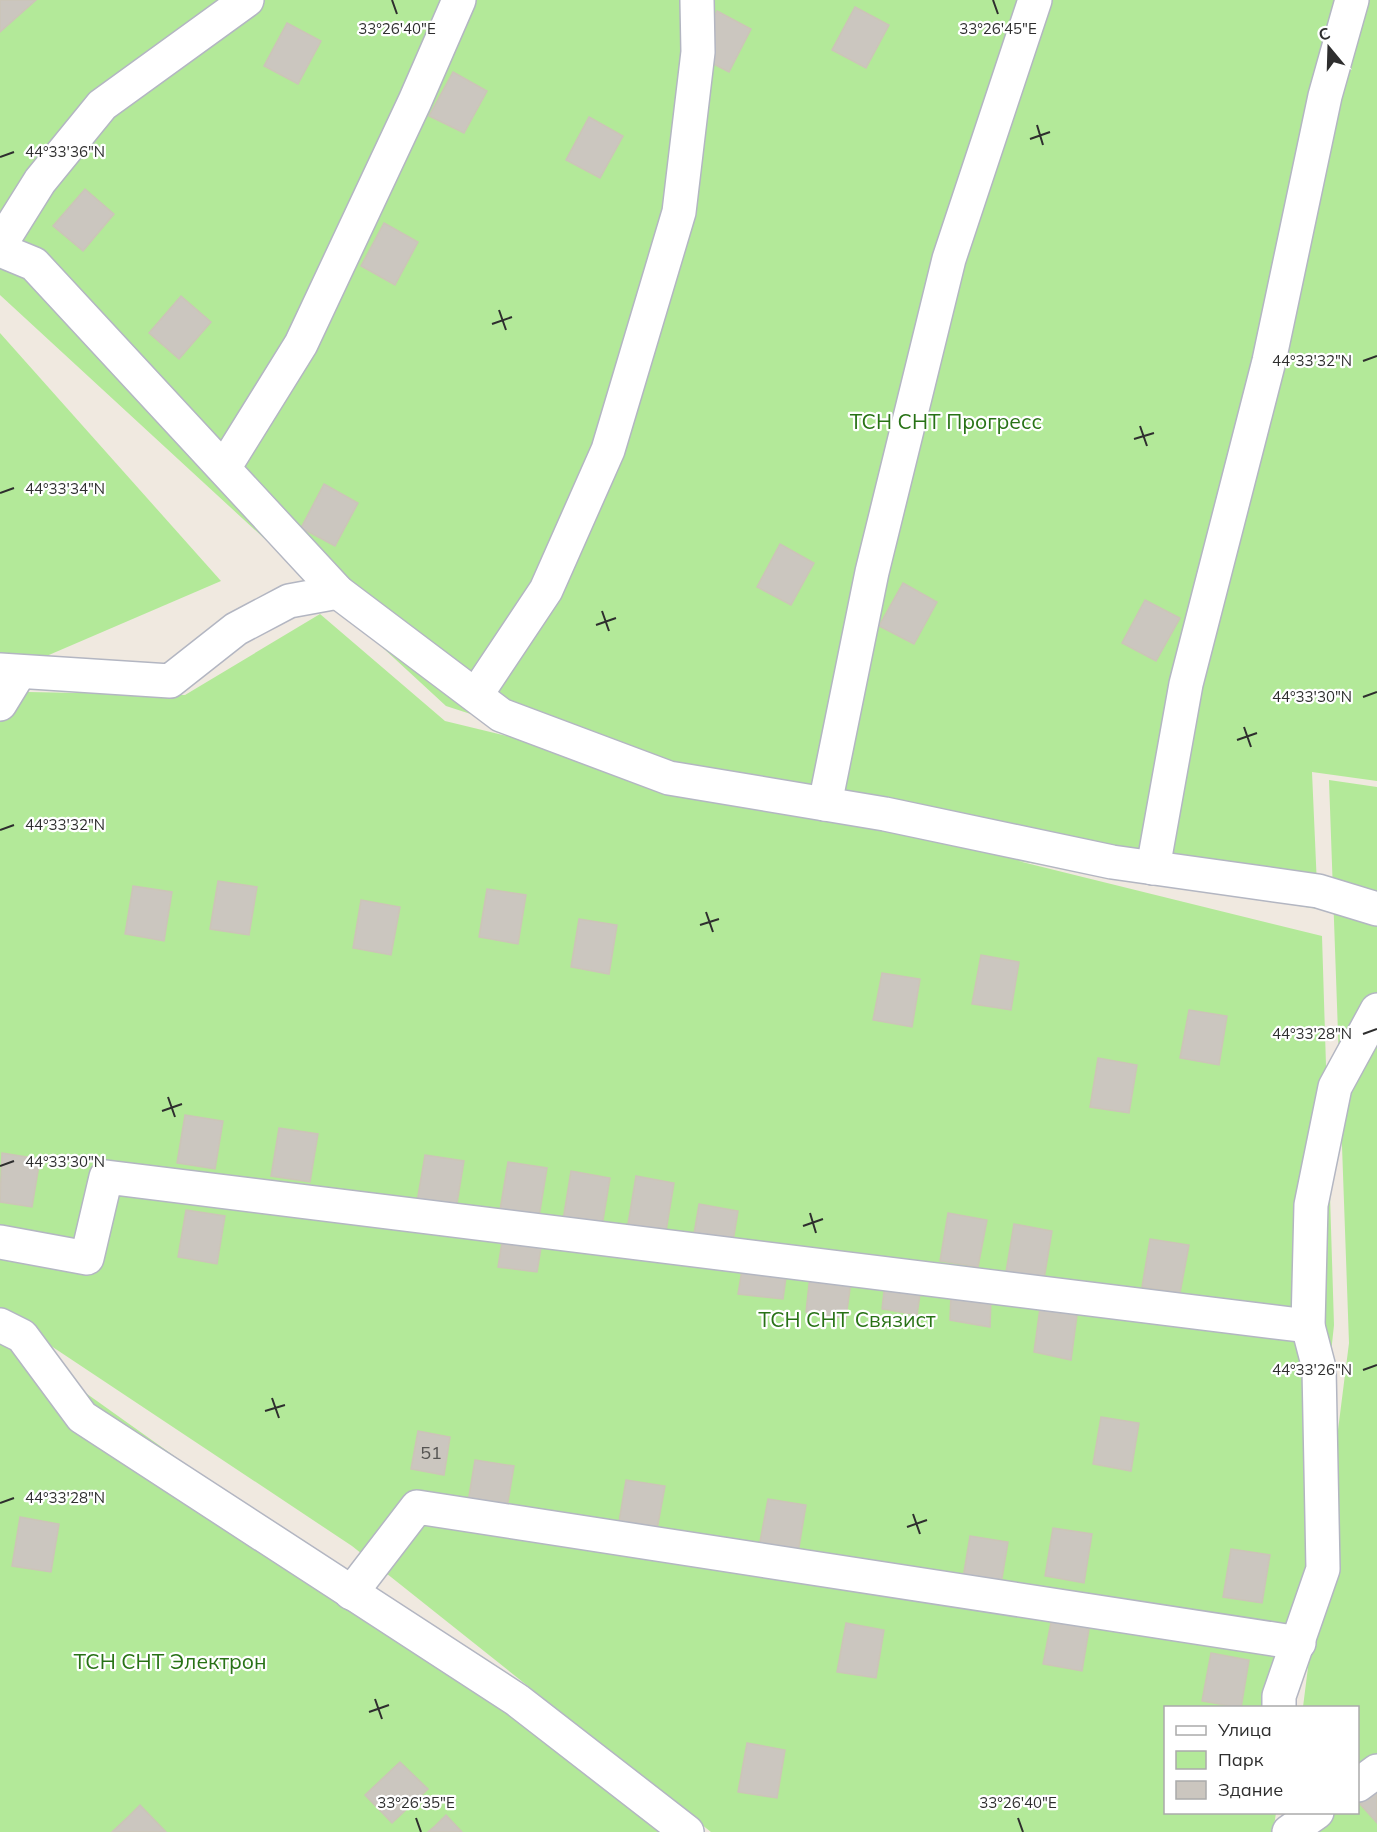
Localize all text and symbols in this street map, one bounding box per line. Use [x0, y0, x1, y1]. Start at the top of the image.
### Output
north arrow [1299, 18, 1359, 78]
text: 33°26'40"E [358, 19, 436, 38]
text: 33°26'45"E [959, 19, 1037, 38]
text: С [1316, 23, 1333, 45]
text: 44°33'36"N [25, 142, 105, 161]
text: 44°33'32"N [1272, 351, 1352, 370]
park label: ТСН СНТ Прогресс [850, 408, 1042, 434]
text: 44°33'34"N [25, 479, 105, 498]
text: 44°33'30"N [1272, 687, 1352, 706]
text: 44°33'32"N [25, 815, 105, 834]
text: 44°33'28"N [1272, 1024, 1352, 1043]
text: 44°33'30"N [25, 1152, 105, 1171]
park label: ТСН СНТ Связист [758, 1306, 936, 1332]
text: 44°33'26"N [1272, 1360, 1352, 1379]
house number: 51 [420, 1441, 442, 1464]
text: 44°33'28"N [25, 1488, 105, 1507]
park label: ТСН СНТ Электрон [73, 1648, 267, 1674]
legend [1164, 1706, 1359, 1814]
text: Улица [1217, 1718, 1272, 1741]
text: Парк [1218, 1748, 1264, 1771]
text: Здание [1218, 1778, 1283, 1801]
text: 33°26'35"E [377, 1793, 455, 1812]
text: 33°26'40"E [979, 1793, 1057, 1812]

